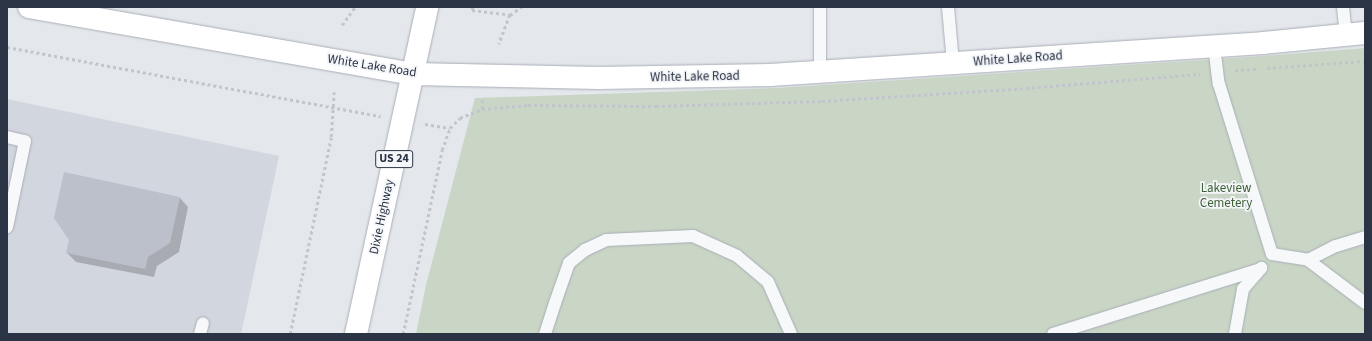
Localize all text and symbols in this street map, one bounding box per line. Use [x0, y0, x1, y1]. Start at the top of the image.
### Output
street label: White Lake Road [973, 48, 1063, 70]
street label: White Lake Road [326, 51, 418, 81]
street label: White Lake Road [650, 68, 740, 86]
road number: US 24 [375, 149, 413, 169]
street label: Dixie Highway [366, 178, 398, 256]
park label: Lakeview Cemetery [1200, 181, 1252, 212]

